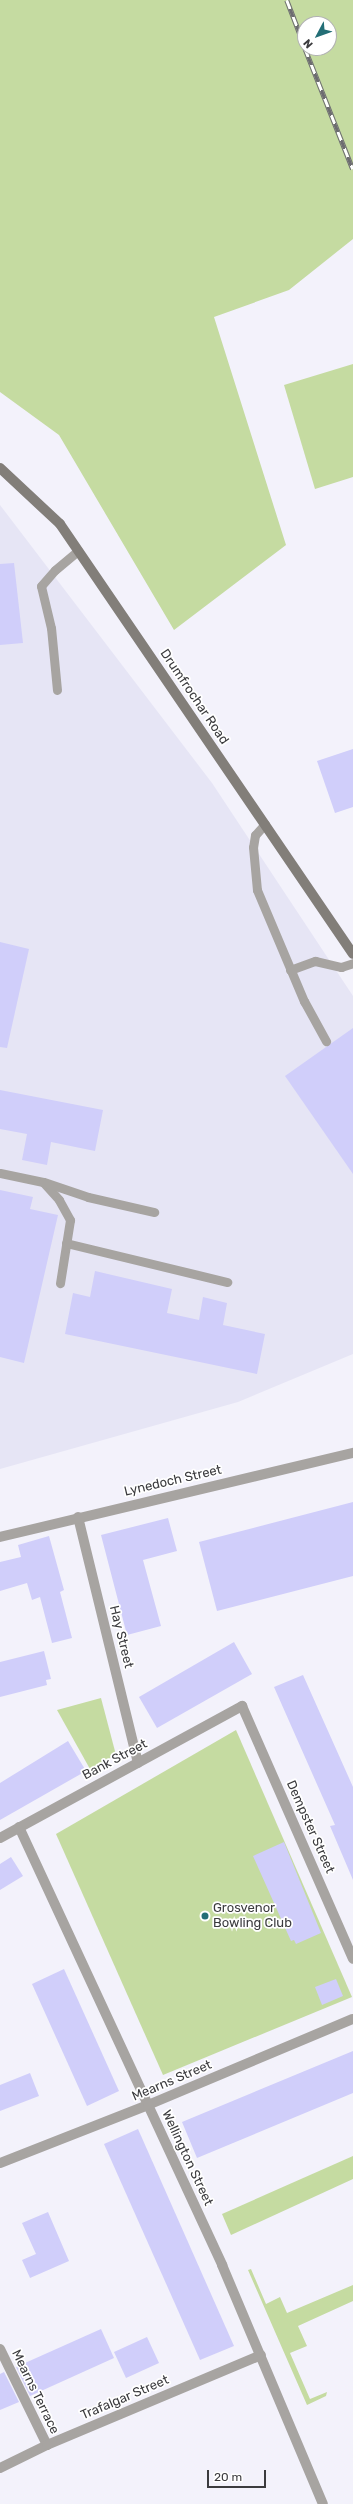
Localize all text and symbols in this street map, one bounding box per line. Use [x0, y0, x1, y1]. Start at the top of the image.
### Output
north arrow [297, 16, 337, 56]
text: N [301, 36, 316, 51]
street label: Drumfrochar Road [156, 646, 232, 748]
street label: Lynedoch Street [123, 1462, 223, 1500]
street label: Hay Street [106, 1604, 136, 1670]
street label: Bank Street [80, 1736, 150, 1784]
street label: Dempster Street [282, 1778, 338, 1876]
place label: Grosvenor Bowling Club [213, 1901, 292, 1932]
marker: Grosvenor Bowling Club [200, 1911, 210, 1921]
street label: Mearns Street [130, 2057, 214, 2105]
street label: Wellington Street [158, 2108, 216, 2208]
street label: Mearns Terrace [8, 2347, 62, 2437]
street label: Trafalgar Street [79, 2372, 171, 2424]
scale bar [209, 2462, 268, 2488]
text: 20 m [214, 2470, 242, 2484]

